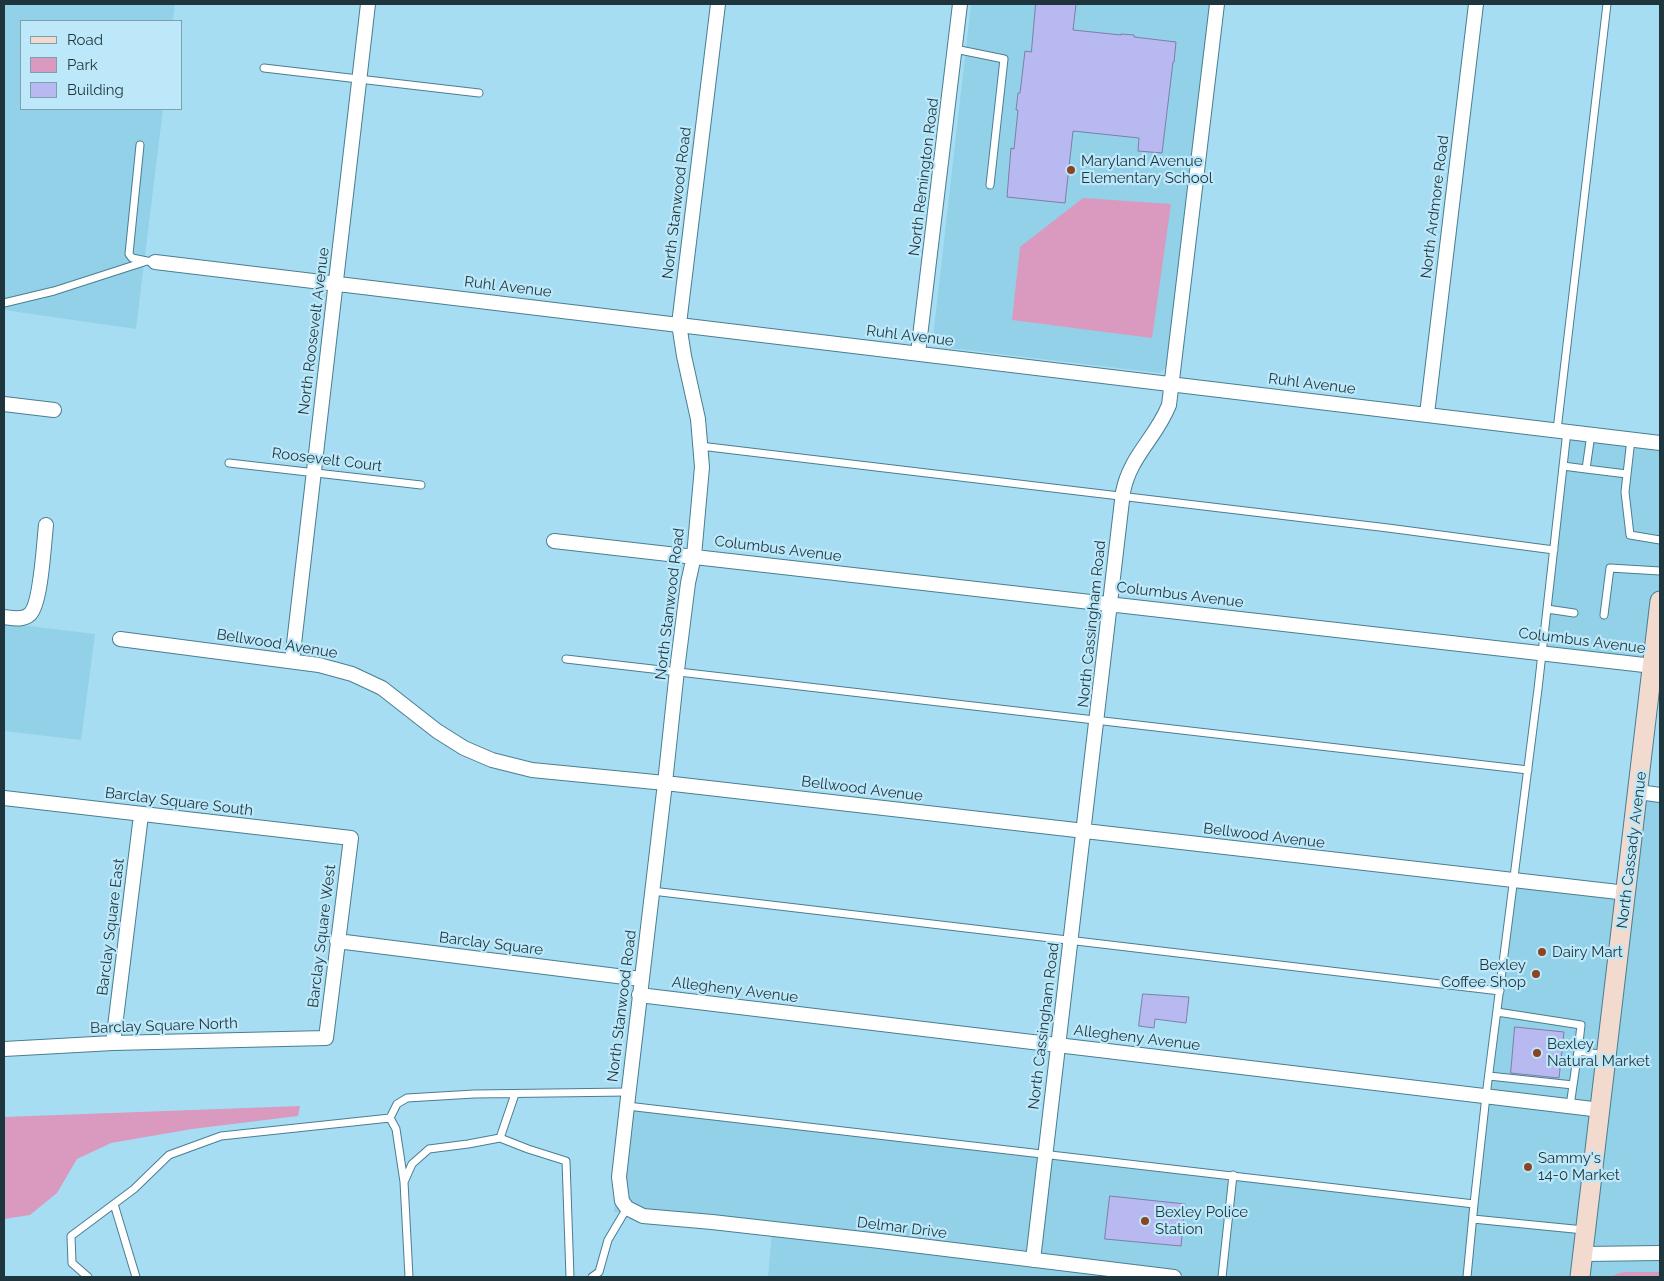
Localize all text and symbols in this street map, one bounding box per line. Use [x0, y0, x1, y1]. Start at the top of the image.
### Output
legend [20, 20, 182, 110]
text: Road [67, 31, 103, 49]
text: Park [67, 56, 98, 74]
text: Building [67, 81, 124, 99]
street label: North Remington Road [905, 97, 943, 257]
street label: North Stanwood Road [659, 126, 695, 280]
street label: North Ardmore Road [1417, 134, 1453, 280]
place label: Maryland Avenue Elementary School [1081, 152, 1213, 187]
marker: Maryland Avenue Elementary School [1065, 164, 1077, 176]
street label: North Roosevelt Avenue [295, 246, 333, 416]
street label: Ruhl Avenue [463, 273, 553, 301]
street label: Ruhl Avenue [865, 322, 955, 350]
street label: Ruhl Avenue [1267, 370, 1357, 398]
street label: Roosevelt Court [271, 444, 383, 476]
street label: North Stanwood Road [652, 527, 688, 681]
street label: Columbus Avenue [713, 532, 843, 566]
street label: North Cassingham Road [1074, 540, 1110, 708]
street label: Columbus Avenue [1115, 578, 1245, 612]
street label: Columbus Avenue [1517, 624, 1647, 658]
street label: Bellwood Avenue [215, 626, 339, 662]
street label: North Cassady Avenue [1613, 770, 1651, 930]
street label: Bellwood Avenue [800, 773, 924, 805]
street label: Barclay Square South [104, 784, 254, 820]
street label: Bellwood Avenue [1202, 820, 1326, 852]
street label: Barclay Square East [94, 857, 128, 997]
street label: Barclay Square West [304, 863, 340, 1009]
street label: Barclay Square [438, 929, 544, 959]
street label: North Stanwood Road [604, 929, 640, 1083]
street label: North Cassingham Road [1025, 942, 1063, 1110]
place label: Dairy Mart [1552, 943, 1623, 961]
marker: Dairy Mart [1536, 946, 1548, 958]
place label: Bexley Coffee Shop [1441, 956, 1526, 991]
marker: Bexley Coffee Shop [1530, 968, 1542, 980]
street label: Allegheny Avenue [671, 973, 799, 1007]
street label: Barclay Square North [90, 1014, 238, 1038]
street label: Allegheny Avenue [1073, 1021, 1201, 1055]
place label: Bexley Natural Market [1547, 1035, 1650, 1070]
marker: Bexley Natural Market [1531, 1047, 1543, 1059]
place label: Sammy's 14-0 Market [1538, 1149, 1620, 1184]
marker: Sammy's 14-0 Market [1522, 1161, 1534, 1173]
place label: Bexley Police Station [1155, 1203, 1248, 1238]
street label: Delmar Drive [856, 1214, 948, 1242]
marker: Bexley Police Station [1139, 1215, 1151, 1227]

